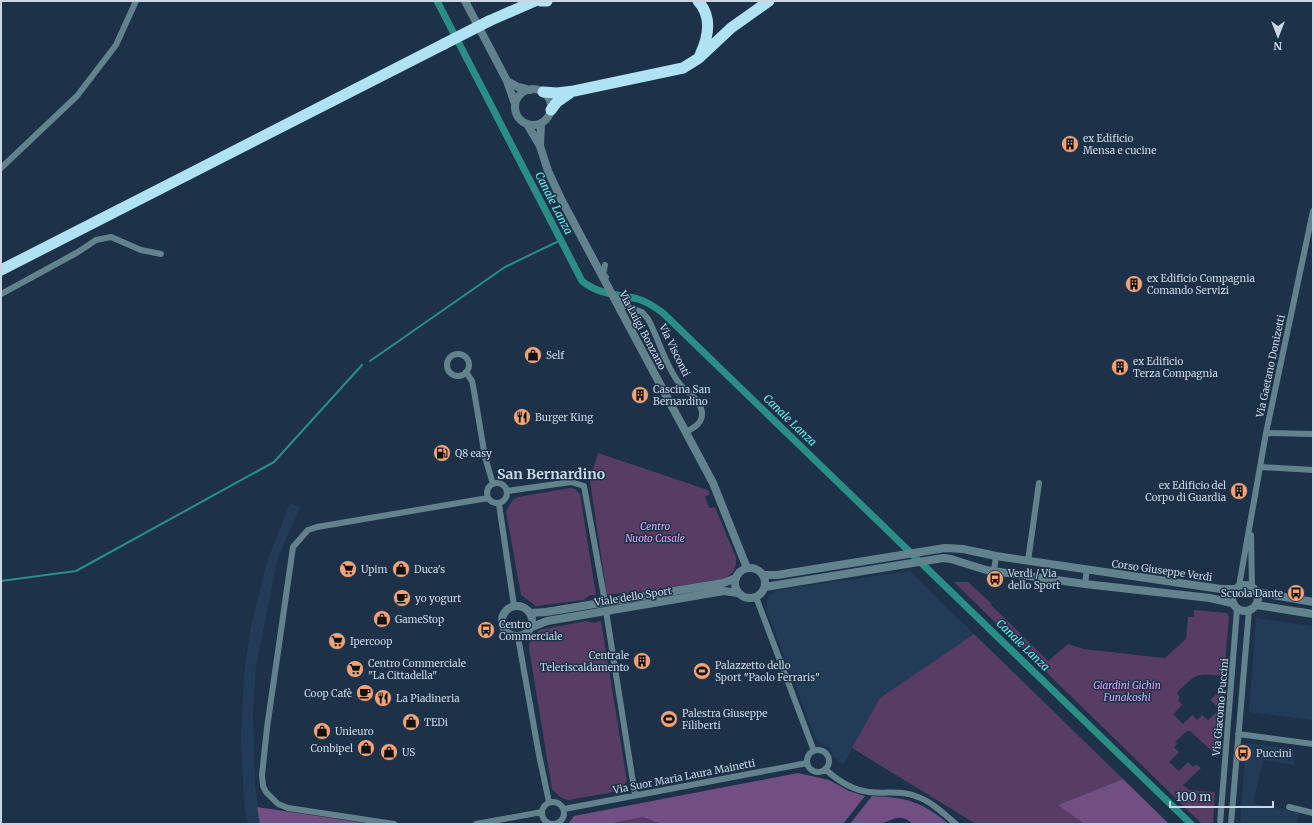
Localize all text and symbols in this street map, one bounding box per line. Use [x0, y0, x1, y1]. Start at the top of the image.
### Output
north arrow [1258, 16, 1298, 56]
text: N [1273, 39, 1282, 53]
place label: ex Edificio Mensa e cucine [1083, 132, 1156, 157]
building icon: ex Edificio Mensa e cucine [1060, 134, 1080, 154]
water label: Canale Lanza [532, 169, 576, 237]
place label: ex Edificio Compagnia Comando Servizi [1147, 272, 1255, 297]
building icon: ex Edificio Compagnia Comando Servizi [1124, 274, 1144, 294]
street label: Via Luigi Bonzano [616, 288, 669, 372]
street label: Via Gaetano Donizetti [1253, 313, 1288, 420]
street label: Via Visconti [656, 321, 693, 379]
shop icon: Self [523, 345, 543, 365]
place label: Self [546, 349, 565, 362]
place label: ex Edificio Terza Compagnia [1133, 355, 1218, 380]
building icon: ex Edificio Terza Compagnia [1110, 357, 1130, 377]
place label: Cascina San Bernardino [653, 383, 711, 408]
building icon: Cascina San Bernardino [630, 385, 650, 405]
water label: Canale Lanza [760, 391, 820, 449]
restaurant icon: Burger King [512, 407, 532, 427]
place label: Burger King [535, 411, 593, 424]
fuel station icon: Q8 easy [432, 443, 452, 463]
place label: Q8 easy [455, 447, 492, 460]
district label: San Bernardino [497, 465, 605, 483]
place label: ex Edificio del Corpo di Guardia [1145, 479, 1227, 504]
building icon: ex Edificio del Corpo di Guardia [1229, 481, 1249, 501]
park label: Centro Nuoto Casale [625, 520, 685, 545]
street label: Corso Giuseppe Verdi [1111, 557, 1213, 584]
supermarket icon: Upim [338, 559, 358, 579]
shop icon: Duca's [391, 559, 411, 579]
place label: Upim [361, 563, 388, 576]
place label: Duca's [414, 563, 445, 576]
place label: Verdi / Via dello Sport [1007, 567, 1060, 592]
bus stop icon: Verdi / Via dello Sport [985, 569, 1005, 589]
bus stop icon: Scuola Dante [1286, 583, 1306, 603]
street label: Viale dello Sport [593, 584, 673, 609]
place label: Scuola Dante [1221, 587, 1283, 600]
cafe icon: yo yogurt [392, 588, 412, 608]
place label: yo yogurt [415, 592, 461, 605]
shop icon: GameStop [372, 609, 392, 629]
place label: GameStop [395, 613, 444, 626]
water label: Canale Lanza [993, 616, 1053, 674]
place label: Centro Commerciale [499, 618, 563, 643]
bus stop icon: Centro Commerciale [476, 620, 496, 640]
supermarket icon: Ipercoop [327, 631, 347, 651]
place label: Ipercoop [350, 635, 392, 648]
place label: Centrale Teleriscaldamento [540, 649, 629, 674]
building icon: Centrale Teleriscaldamento [632, 651, 652, 671]
place label: Centro Commerciale "La Cittadella" [368, 657, 466, 682]
street label: Via Giacomo Puccini [1210, 658, 1231, 757]
supermarket icon: Centro Commerciale "La Cittadella" [345, 659, 365, 679]
place label: Palazzetto dello Sport "Paolo Ferraris" [715, 659, 820, 684]
sports icon: Palazzetto dello Sport "Paolo Ferraris" [692, 661, 712, 681]
park label: Giardini Gichin Funakoshi [1093, 679, 1161, 704]
cafe icon: Coop Cafè [355, 683, 375, 703]
place label: Coop Cafè [304, 687, 352, 700]
restaurant icon: La Piadineria [373, 688, 393, 708]
place label: La Piadineria [396, 692, 460, 705]
place label: Palestra Giuseppe Filiberti [682, 707, 768, 732]
sports icon: Palestra Giuseppe Filiberti [659, 709, 679, 729]
shop icon: TEDi [401, 712, 421, 732]
place label: TEDi [424, 716, 448, 729]
shop icon: Unieuro [312, 721, 332, 741]
place label: Unieuro [335, 725, 374, 738]
shop icon: Conbipel [356, 738, 376, 758]
place label: Conbipel [310, 742, 353, 755]
shop icon: US [379, 742, 399, 762]
bus stop icon: Puccini [1233, 743, 1253, 763]
place label: US [402, 746, 415, 759]
place label: Puccini [1256, 747, 1292, 760]
street label: Via Suor Maria Laura Mainetti [611, 756, 756, 797]
scale bar [1170, 783, 1273, 809]
text: 100 m [1176, 789, 1211, 804]

